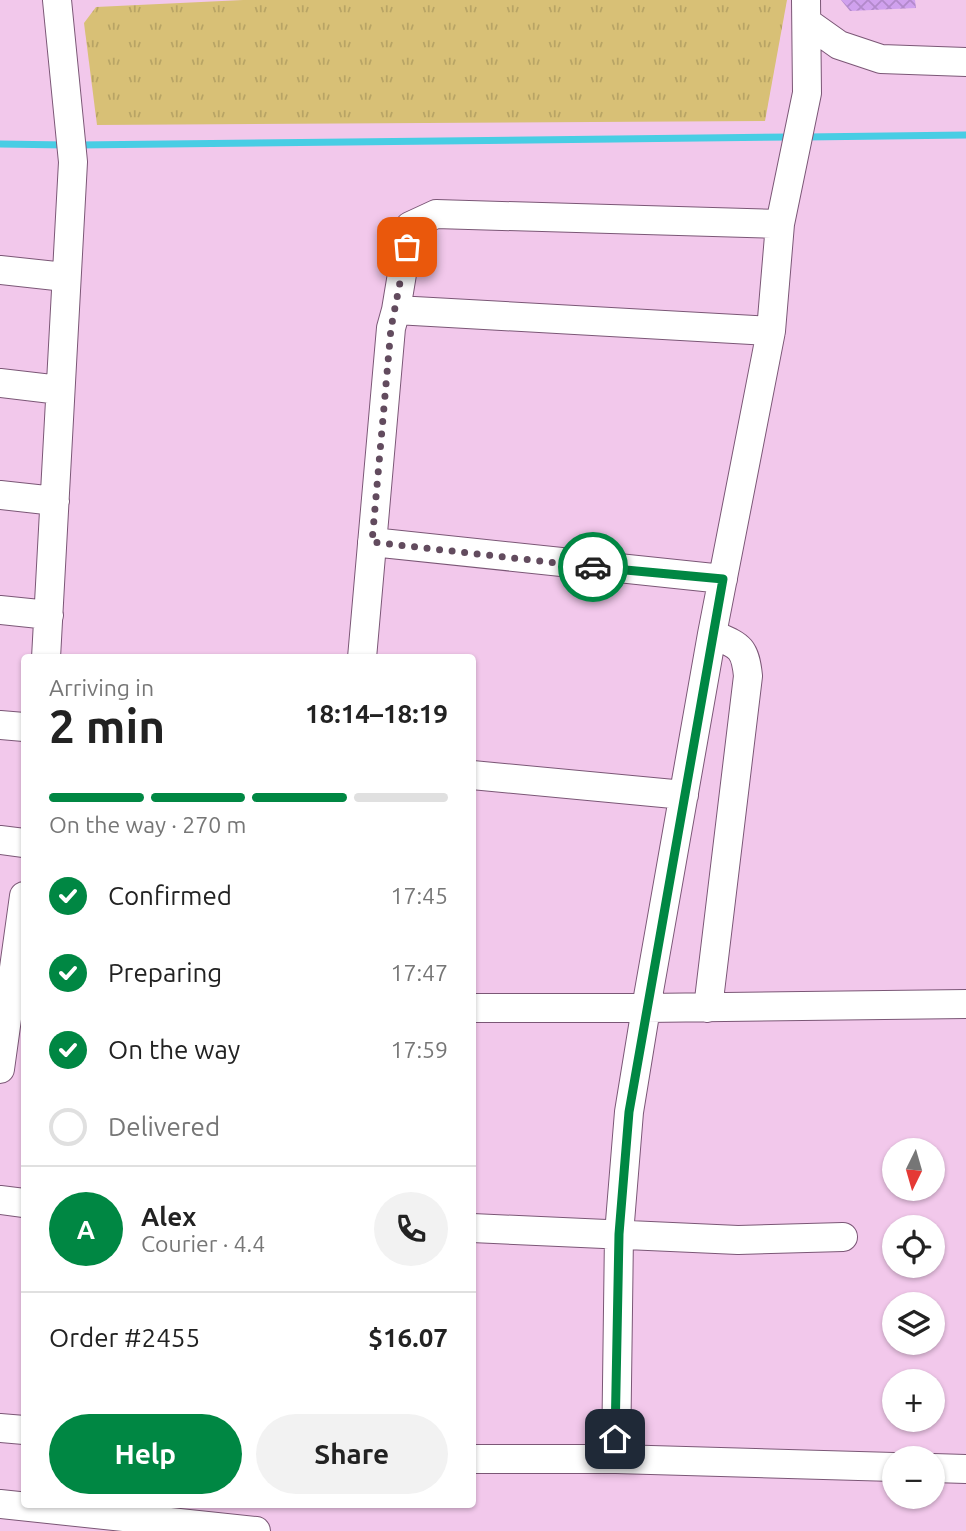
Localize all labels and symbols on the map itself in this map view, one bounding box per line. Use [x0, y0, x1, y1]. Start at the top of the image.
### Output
pin [377, 217, 437, 277]
courier [558, 532, 628, 602]
north arrow [882, 1138, 945, 1200]
pin [585, 1409, 645, 1469]

